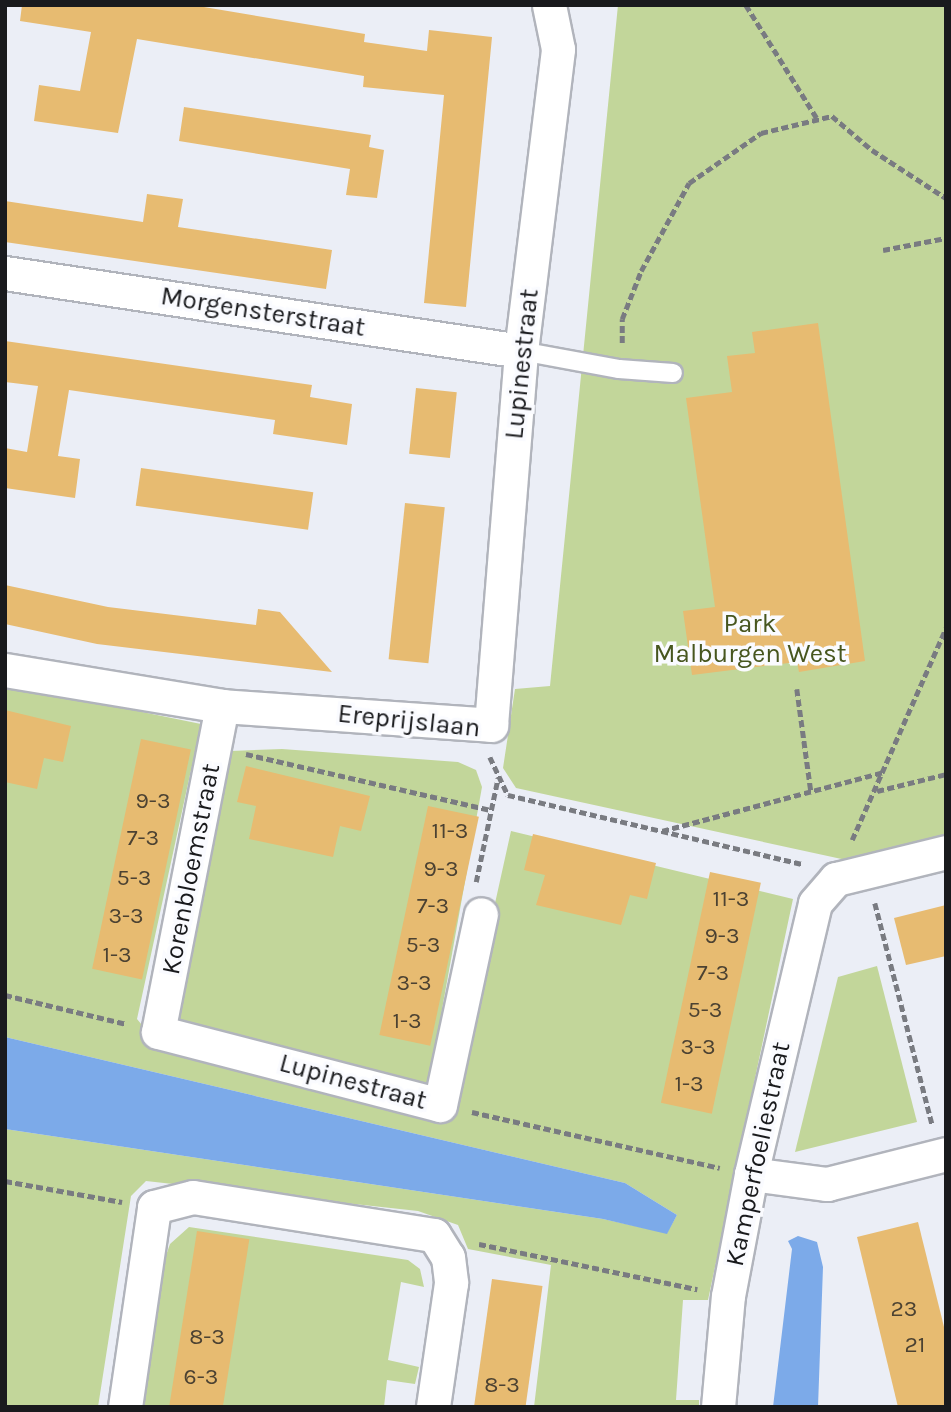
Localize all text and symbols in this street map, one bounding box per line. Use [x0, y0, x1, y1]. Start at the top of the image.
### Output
street label: Morgensterstraat [159, 280, 367, 344]
street label: Lupinestraat [499, 287, 545, 441]
park label: Park Malburgen West [654, 608, 846, 670]
street label: Ereprijslaan [336, 698, 482, 744]
street label: Korenbloemstraat [155, 761, 227, 977]
house number: 9-3 [136, 787, 170, 815]
house number: 11-3 [432, 817, 468, 845]
house number: 7-3 [127, 824, 159, 852]
house number: 9-3 [424, 855, 458, 883]
house number: 5-3 [117, 864, 151, 892]
house number: 11-3 [713, 885, 749, 913]
house number: 7-3 [417, 892, 449, 920]
house number: 3-3 [108, 902, 144, 930]
house number: 9-3 [705, 922, 739, 950]
house number: 5-3 [406, 931, 440, 959]
house number: 1-3 [102, 941, 132, 969]
house number: 7-3 [697, 959, 729, 987]
house number: 3-3 [396, 969, 432, 997]
house number: 5-3 [688, 996, 722, 1024]
house number: 1-3 [392, 1007, 422, 1035]
house number: 3-3 [680, 1033, 716, 1061]
street label: Kamperfoeliestraat [719, 1039, 797, 1269]
street label: Lupinestraat [276, 1047, 430, 1117]
house number: 1-3 [674, 1070, 704, 1098]
house number: 23 [891, 1295, 917, 1323]
house number: 8-3 [189, 1323, 225, 1351]
house number: 21 [905, 1331, 925, 1359]
house number: 6-3 [184, 1363, 218, 1391]
house number: 8-3 [484, 1371, 520, 1399]

